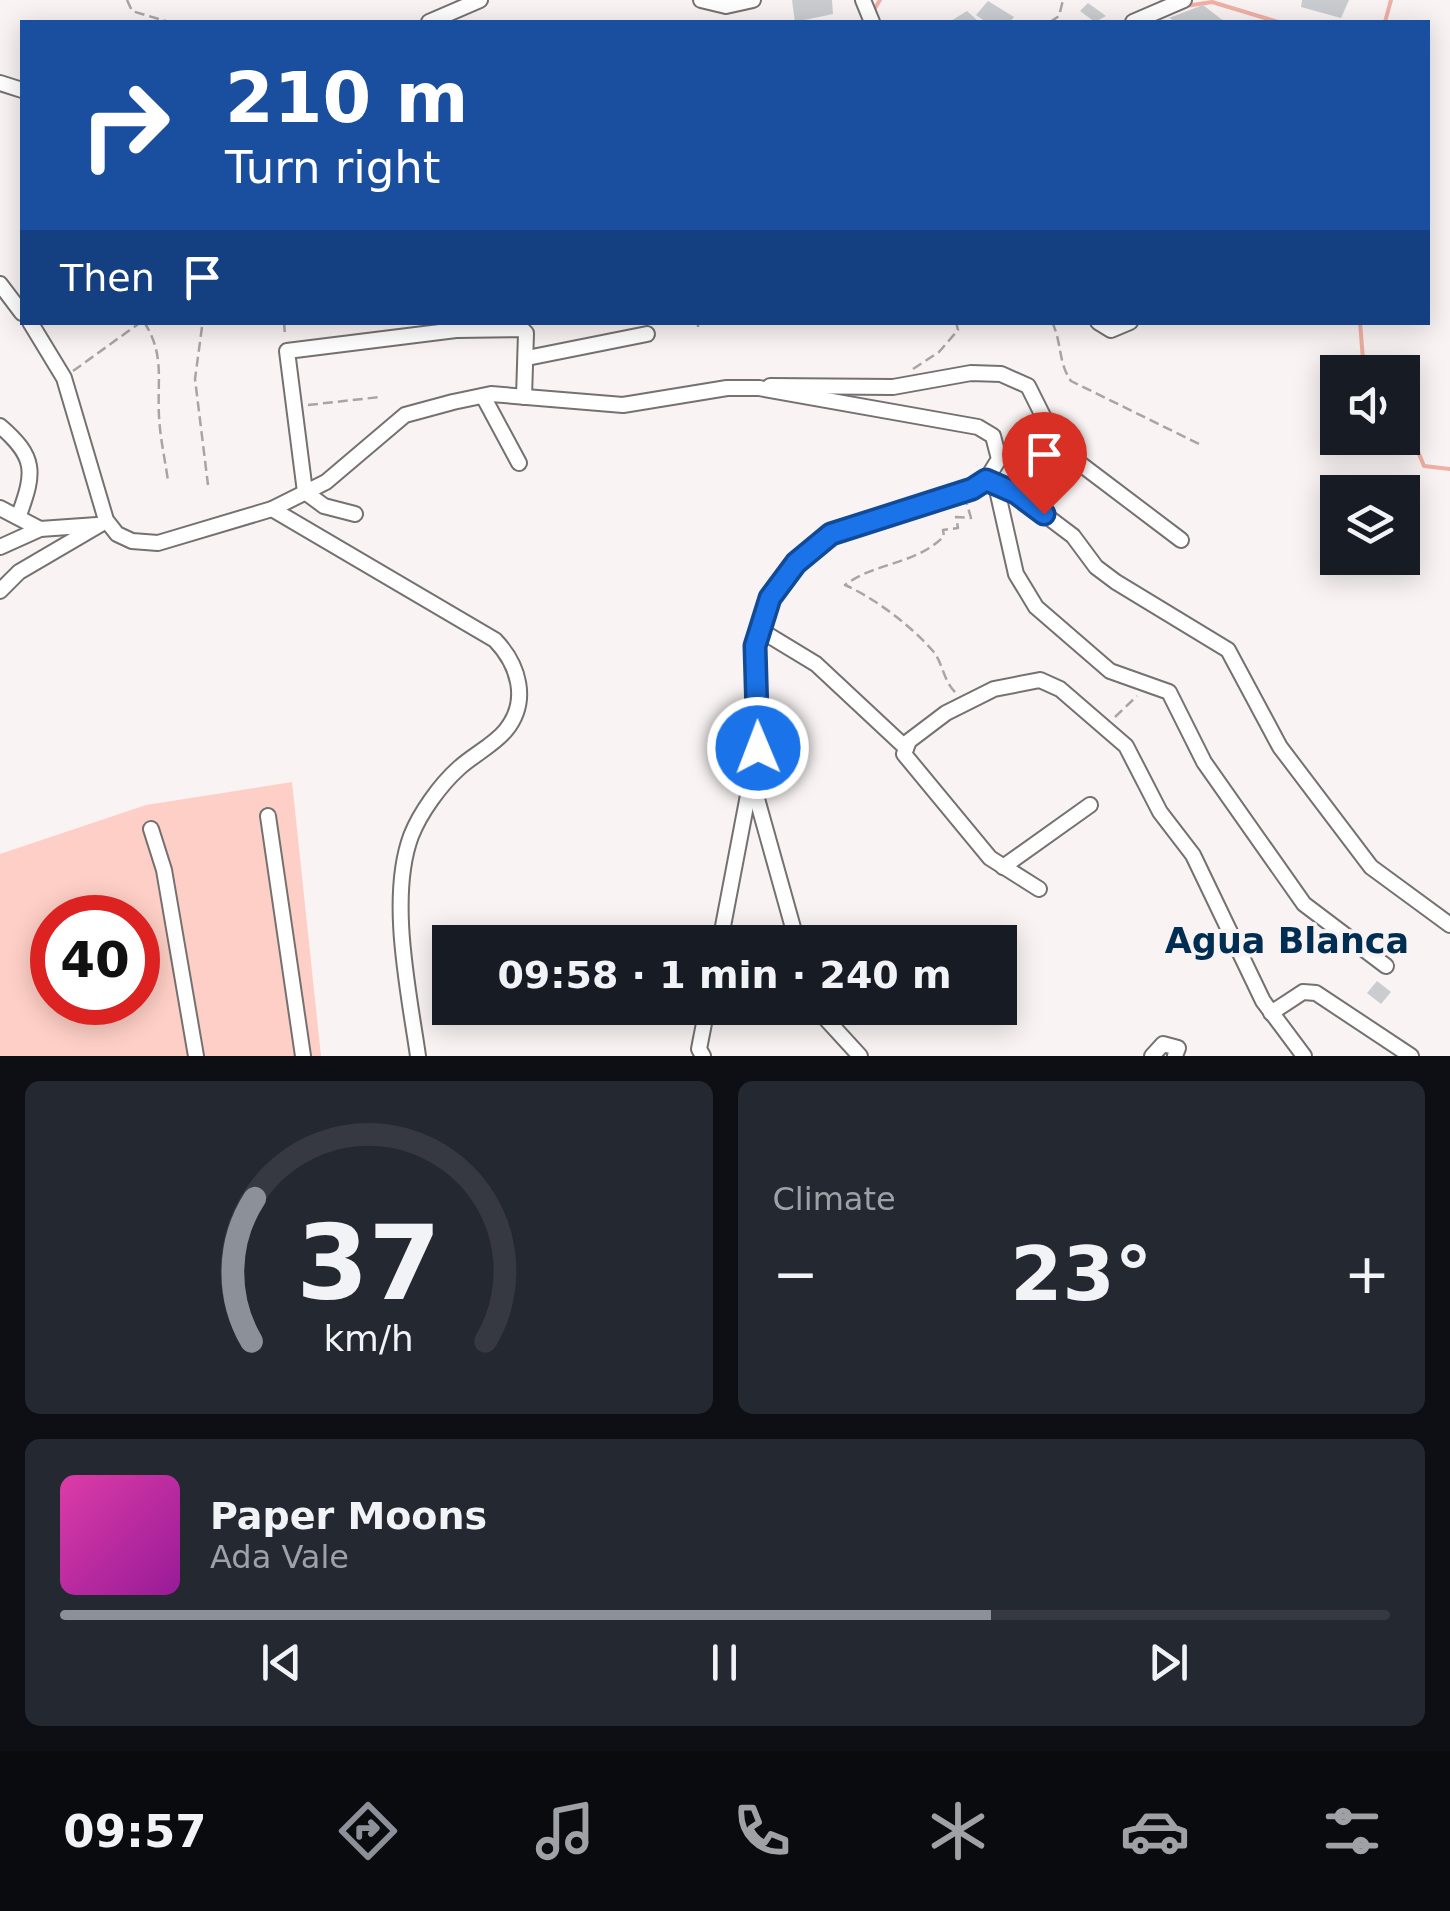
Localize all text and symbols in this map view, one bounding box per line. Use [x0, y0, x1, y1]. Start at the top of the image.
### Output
text: 210 m [225, 57, 468, 139]
icon: right [60, 60, 190, 190]
text: Turn right [225, 141, 440, 194]
icon: arrive [175, 250, 230, 305]
text: Then [60, 256, 155, 300]
map controls [1320, 355, 1420, 575]
button: sound [1320, 355, 1420, 455]
pin [1002, 412, 1087, 515]
icon: arrive [1017, 427, 1072, 482]
button: layers [1320, 475, 1420, 575]
position arrow [706, 696, 810, 800]
speed limit sign: 40 [30, 895, 160, 1025]
district label: Agua Blanca [1165, 921, 1409, 961]
text: 09:58 · 1 min · 240 m [497, 953, 952, 997]
text: Climate [773, 1180, 896, 1218]
text: 37 [296, 1202, 441, 1324]
text: 23° [1010, 1230, 1152, 1318]
text: − [773, 1242, 819, 1306]
text: + [1344, 1242, 1390, 1306]
text: km/h [324, 1318, 414, 1359]
text: Paper Moons [210, 1494, 487, 1538]
text: Ada Vale [210, 1538, 349, 1576]
icon: previous [254, 1635, 309, 1690]
icon: pause [697, 1635, 752, 1690]
icon: next [1141, 1635, 1196, 1690]
icon: directions [333, 1796, 403, 1866]
icon: music [530, 1796, 600, 1866]
icon: phone [727, 1796, 797, 1866]
icon: climate [923, 1796, 993, 1866]
icon: car [1120, 1796, 1190, 1866]
icon: filters [1317, 1796, 1387, 1866]
text: 09:57 [63, 1805, 207, 1858]

